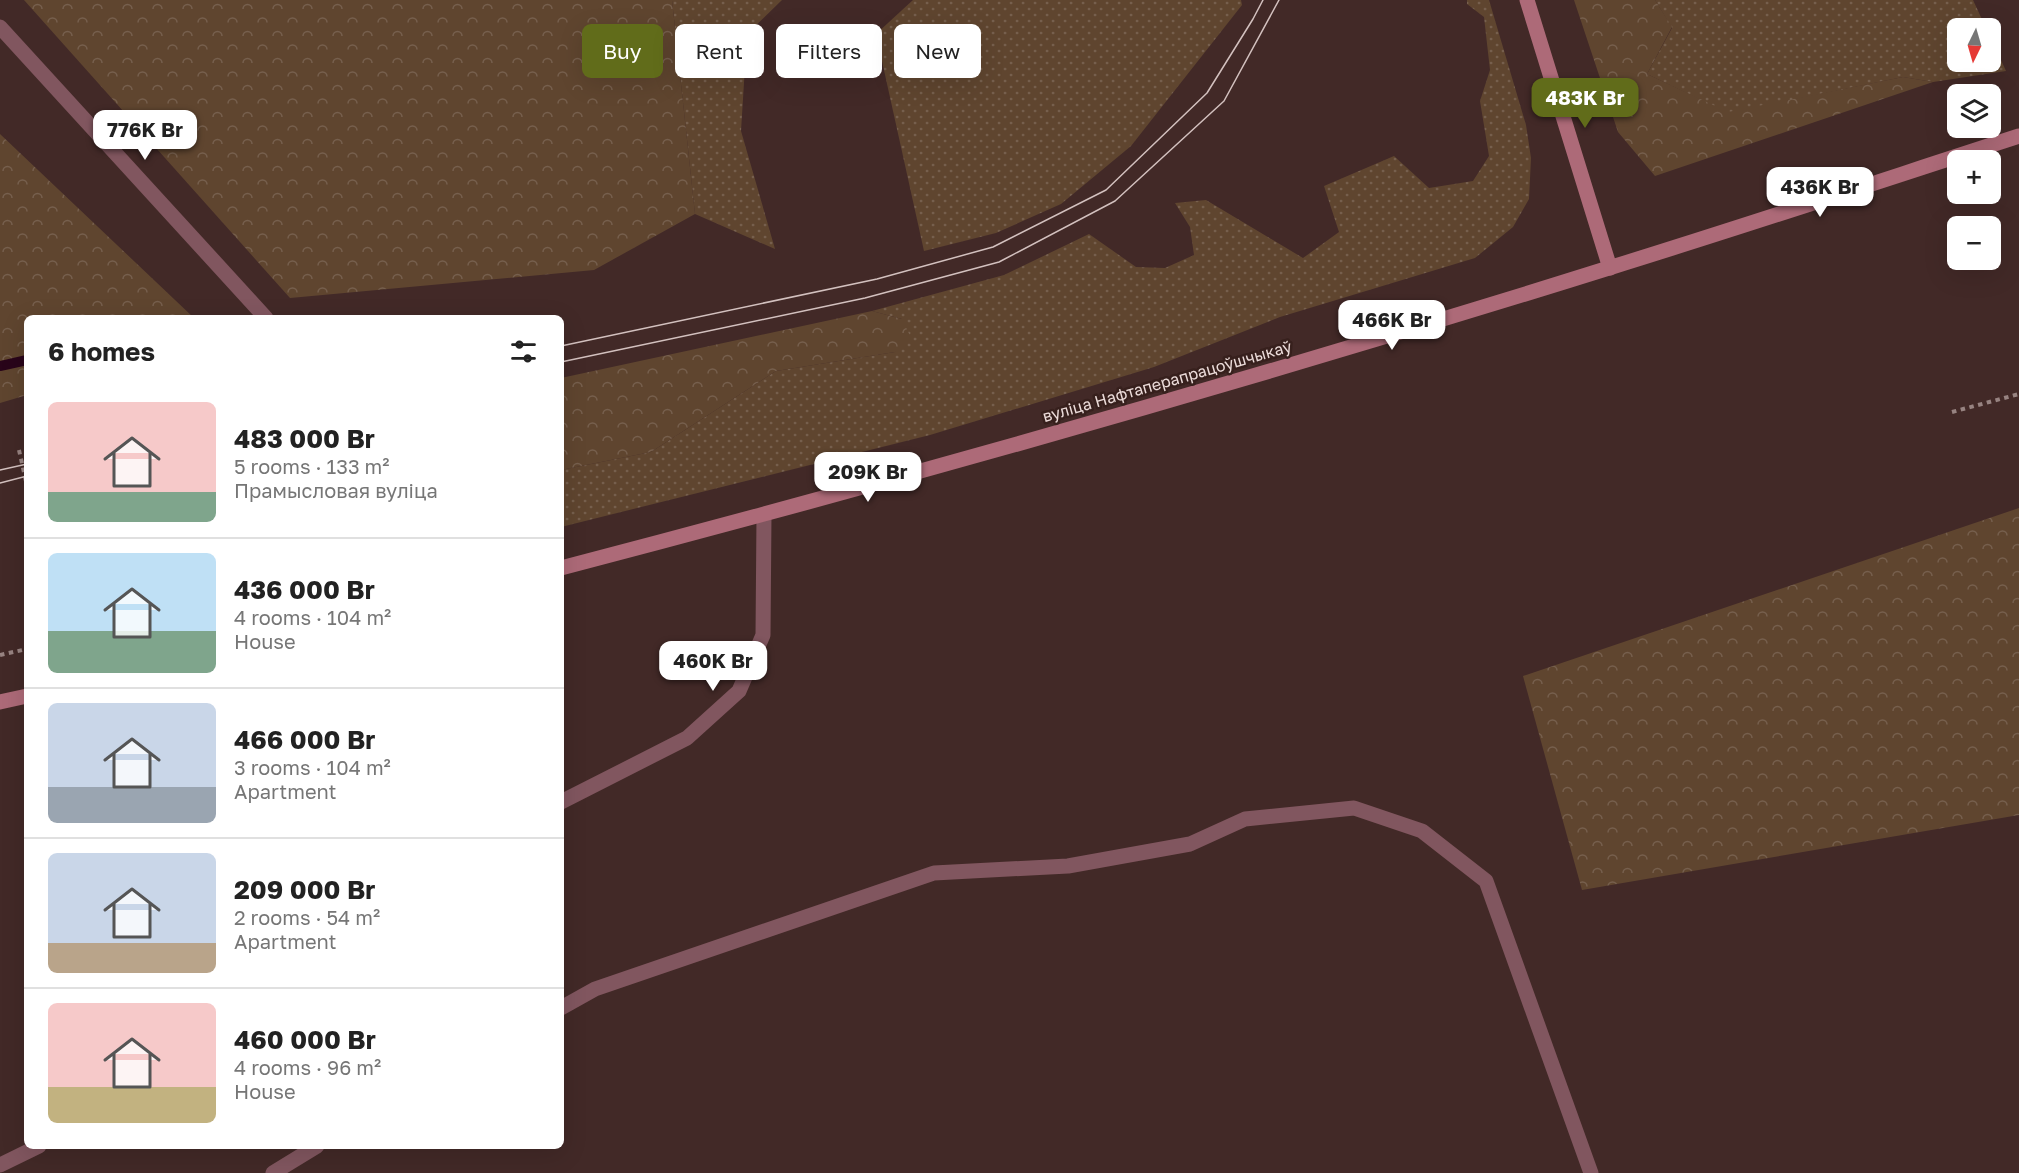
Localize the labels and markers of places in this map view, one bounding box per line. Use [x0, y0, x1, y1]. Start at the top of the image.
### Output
pin: 483K Br [1530, 78, 1640, 129]
pin: 776K Br [90, 110, 200, 161]
pin: 436K Br [1765, 167, 1875, 218]
pin: 466K Br [1337, 300, 1447, 351]
pin: 209K Br [813, 452, 923, 503]
pin: 460K Br [658, 641, 768, 692]

